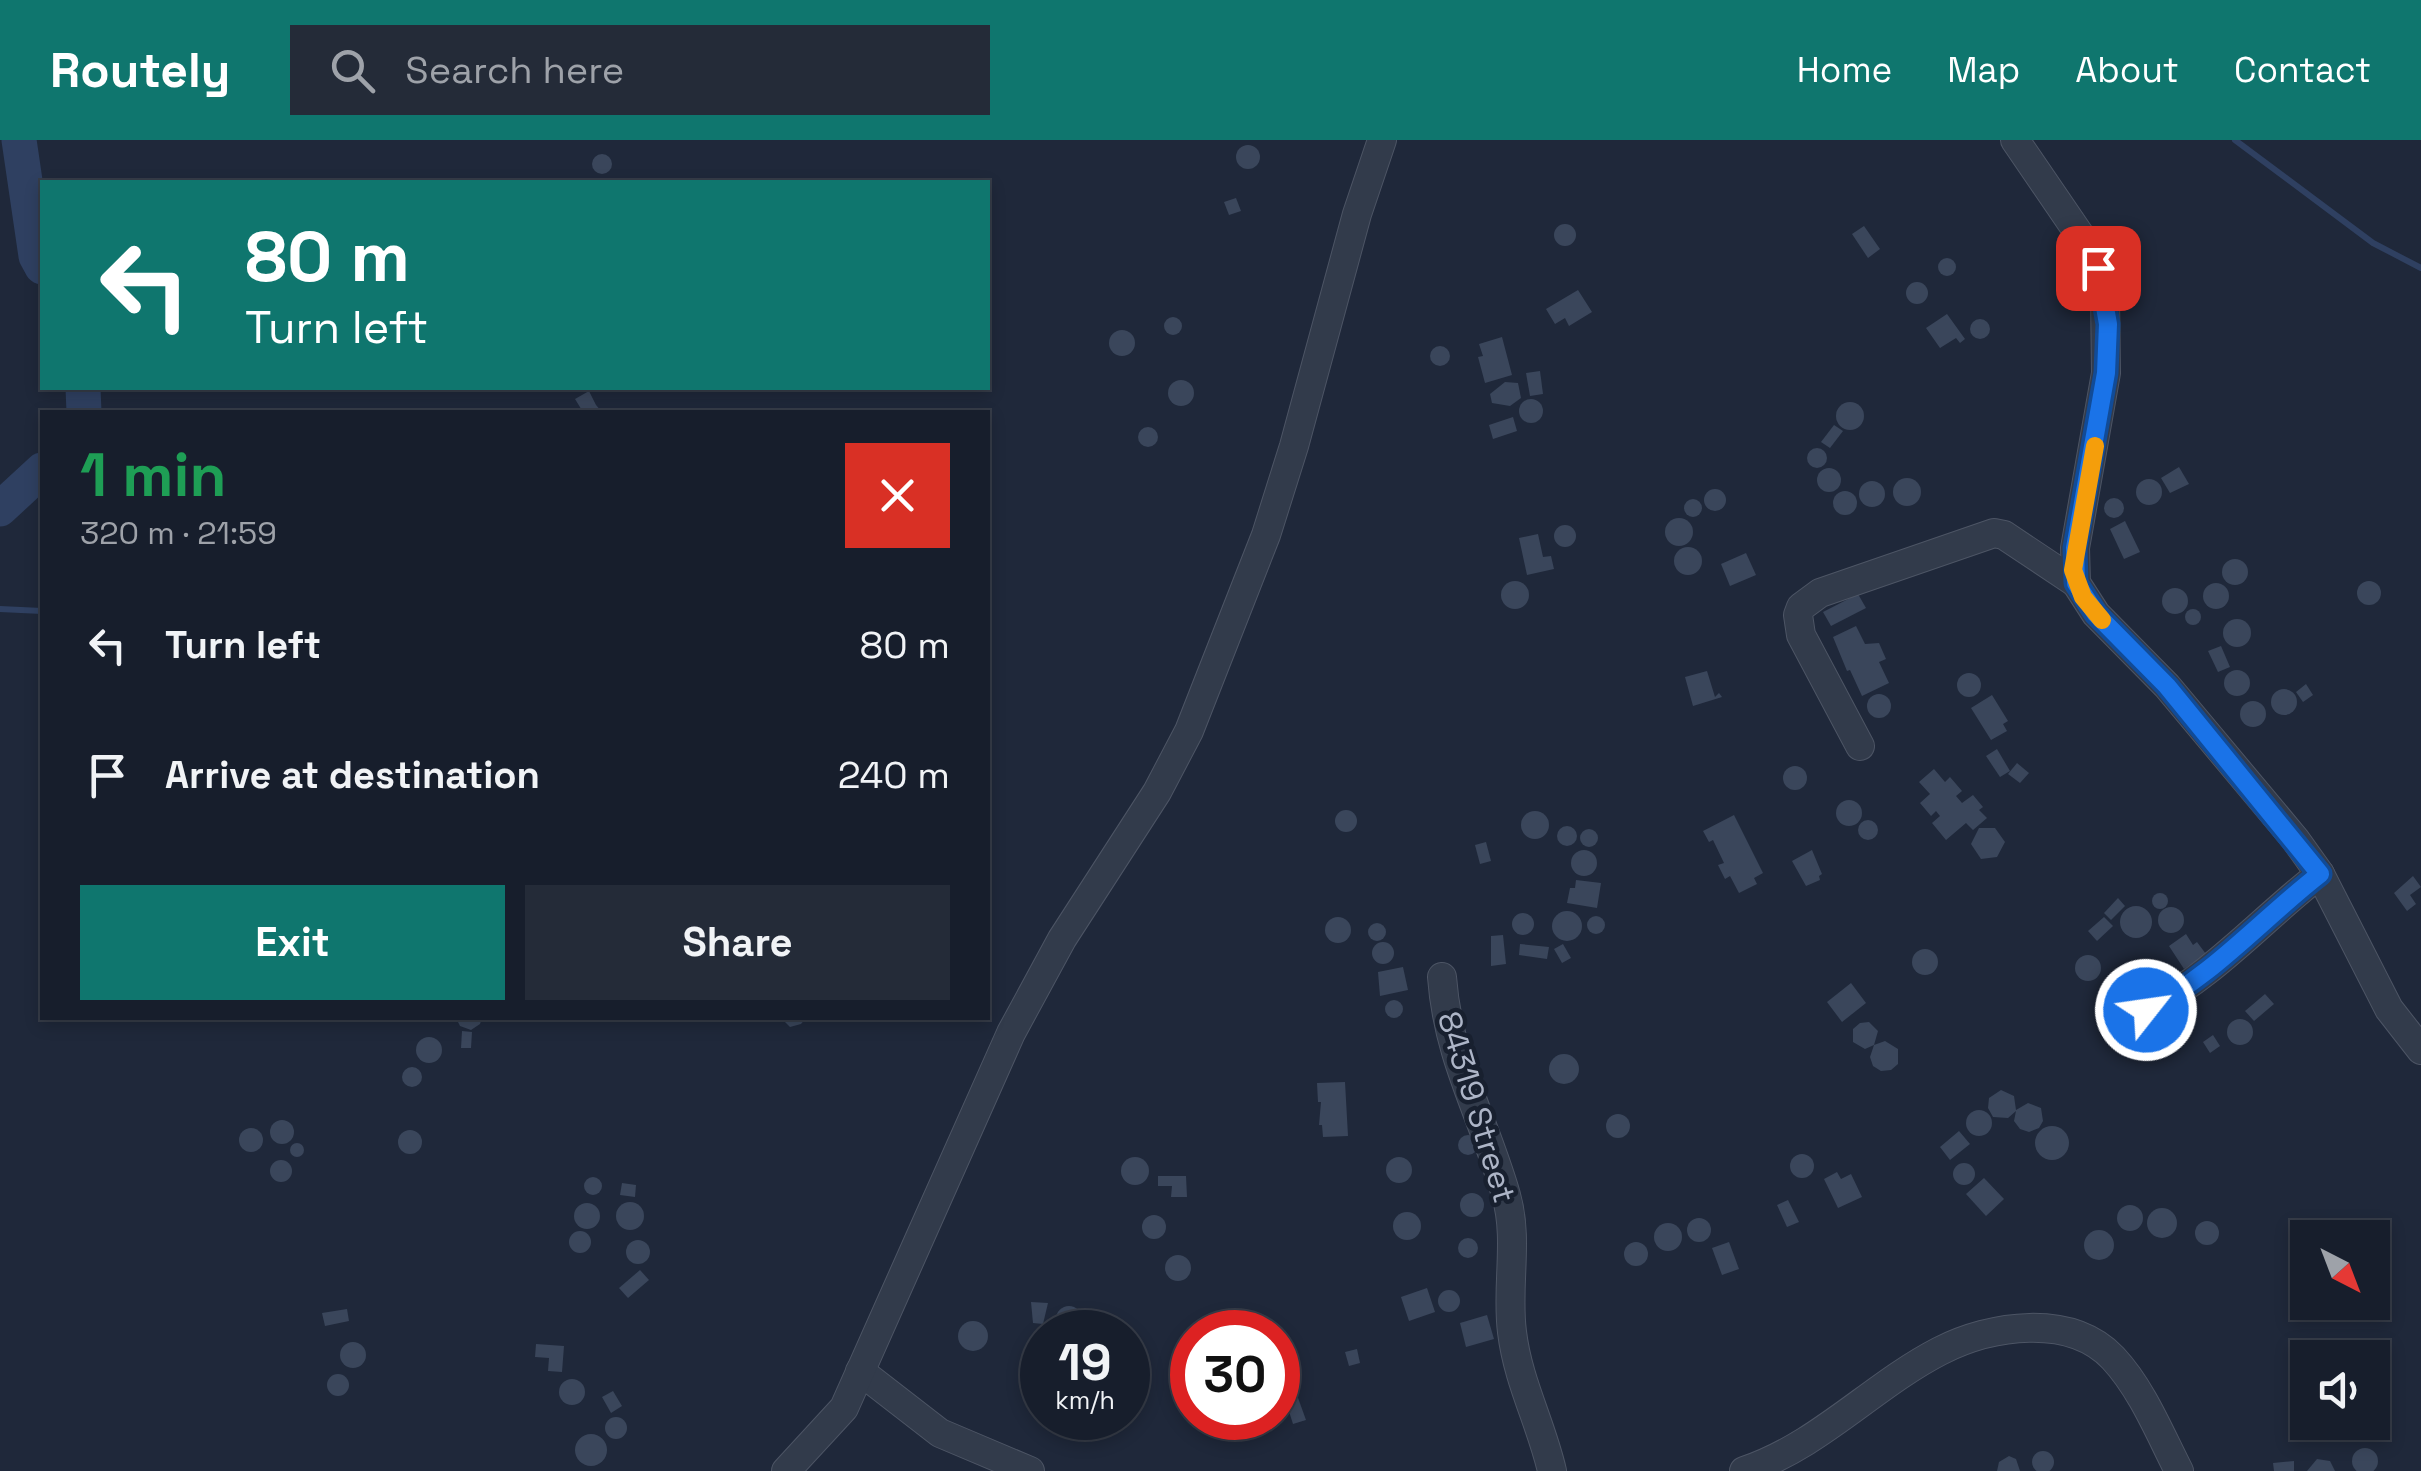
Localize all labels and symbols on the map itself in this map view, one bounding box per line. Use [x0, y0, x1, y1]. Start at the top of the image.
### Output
pin [2056, 226, 2141, 311]
position arrow [2094, 958, 2198, 1062]
street label: 84319 Street [1429, 1007, 1525, 1207]
north arrow [2290, 1220, 2390, 1320]
speed limit sign: 30 [1170, 1310, 1300, 1440]

